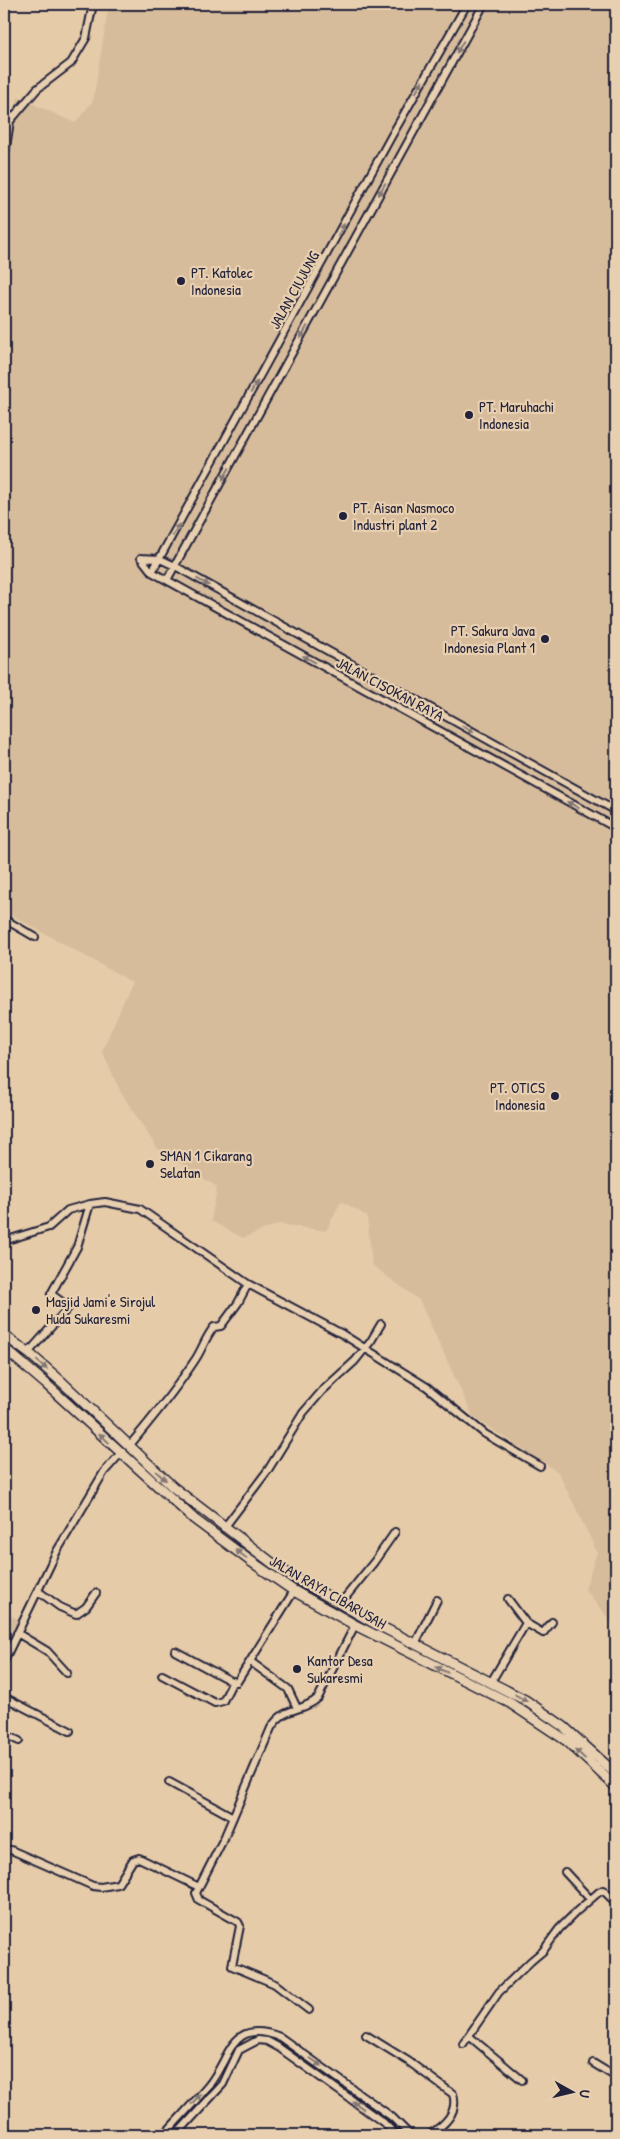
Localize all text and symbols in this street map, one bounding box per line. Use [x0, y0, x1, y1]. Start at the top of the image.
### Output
one-way arrow [456, 40, 465, 53]
one-way arrow [415, 80, 423, 95]
one-way arrow [378, 182, 387, 196]
one-way arrow [337, 222, 345, 237]
street label: JALAN CIUJUNG [264, 247, 324, 333]
place label: PT. Katolec Indonesia [191, 262, 253, 300]
marker: PT. Katolec Indonesia [175, 275, 187, 287]
one-way arrow [300, 324, 308, 339]
one-way arrow [250, 380, 258, 395]
place label: PT. Maruhachi Indonesia [479, 396, 554, 434]
marker: PT. Maruhachi Indonesia [463, 409, 475, 421]
one-way arrow [221, 467, 230, 480]
place label: PT. Aisan Nasmoco Industri plant 2 [353, 497, 454, 535]
marker: PT. Aisan Nasmoco Industri plant 2 [337, 510, 349, 522]
one-way arrow [172, 523, 180, 537]
one-way arrow [196, 578, 210, 587]
place label: PT. Sakura Java Indonesia Plant 1 [444, 620, 535, 658]
marker: PT. Sakura Java Indonesia Plant 1 [539, 633, 551, 645]
street label: JALAN CISOKAN RAYA [333, 652, 448, 726]
one-way arrow [301, 655, 316, 663]
one-way arrow [460, 725, 475, 733]
one-way arrow [566, 801, 581, 809]
place label: PT. OTICS Indonesia [490, 1077, 545, 1115]
marker: PT. OTICS Indonesia [549, 1090, 561, 1102]
place label: SMAN 1 Cikarang Selatan [160, 1145, 253, 1183]
marker: SMAN 1 Cikarang Selatan [144, 1158, 156, 1170]
place label: Masjid Jami'e Sirojul Huda Sukaresmi [46, 1291, 155, 1329]
marker: Masjid Jami'e Sirojul Huda Sukaresmi [30, 1304, 42, 1316]
one-way arrow [36, 1359, 48, 1371]
one-way arrow [98, 1432, 110, 1444]
one-way arrow [154, 1470, 166, 1482]
one-way arrow [234, 1549, 248, 1559]
street label: JALAN RAYA CIBARUSAH [266, 1550, 390, 1634]
place label: Kantor Desa Sukaresmi [307, 1650, 373, 1688]
marker: Kantor Desa Sukaresmi [291, 1663, 303, 1675]
one-way arrow [435, 1665, 449, 1673]
one-way arrow [514, 1694, 529, 1702]
one-way arrow [574, 1748, 586, 1760]
one-way arrow [309, 2057, 322, 2067]
north arrow [548, 2066, 598, 2116]
text: U [575, 2089, 595, 2099]
one-way arrow [190, 2093, 202, 2105]
one-way arrow [352, 2100, 365, 2110]

